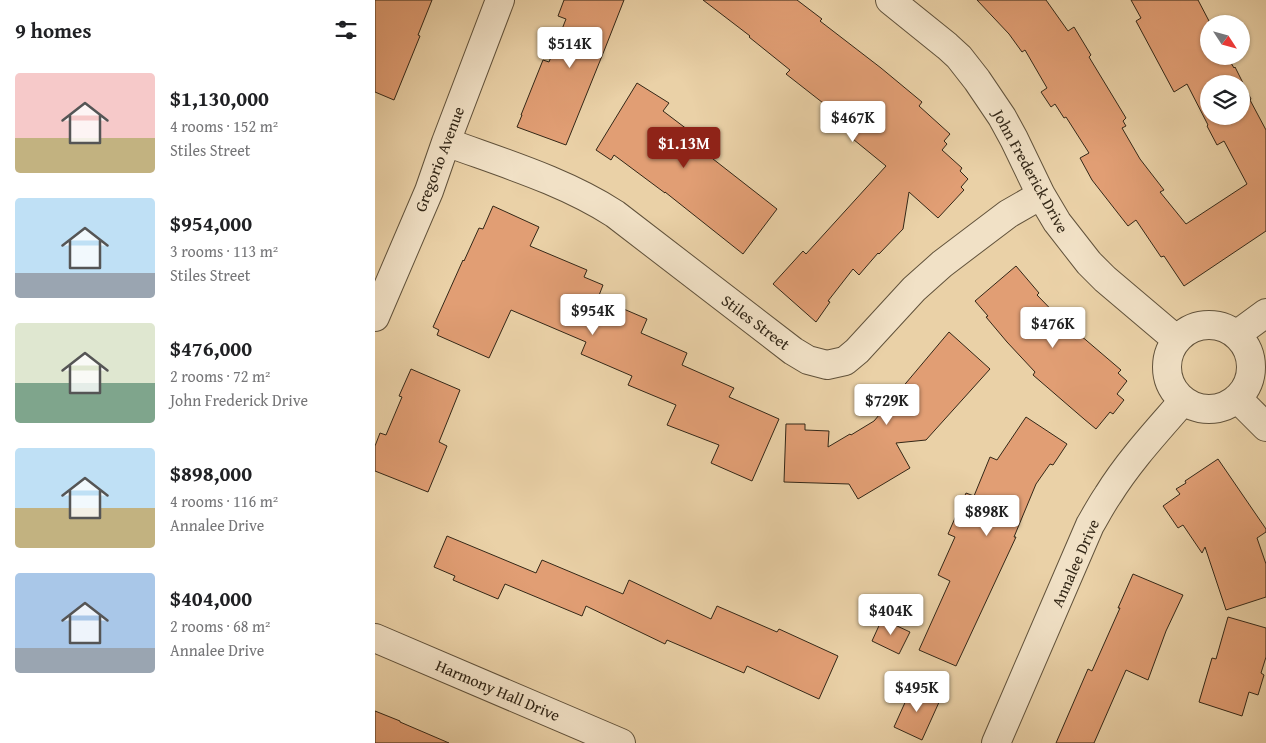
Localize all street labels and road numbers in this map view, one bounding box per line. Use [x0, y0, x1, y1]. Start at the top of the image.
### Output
street label: Gregorio Avenue [408, 103, 470, 215]
street label: John Frederick Drive [986, 103, 1075, 237]
street label: Stiles Street [717, 288, 796, 356]
street label: Annalee Drive [1045, 515, 1105, 611]
street label: Harmony Hall Drive [432, 653, 564, 727]

